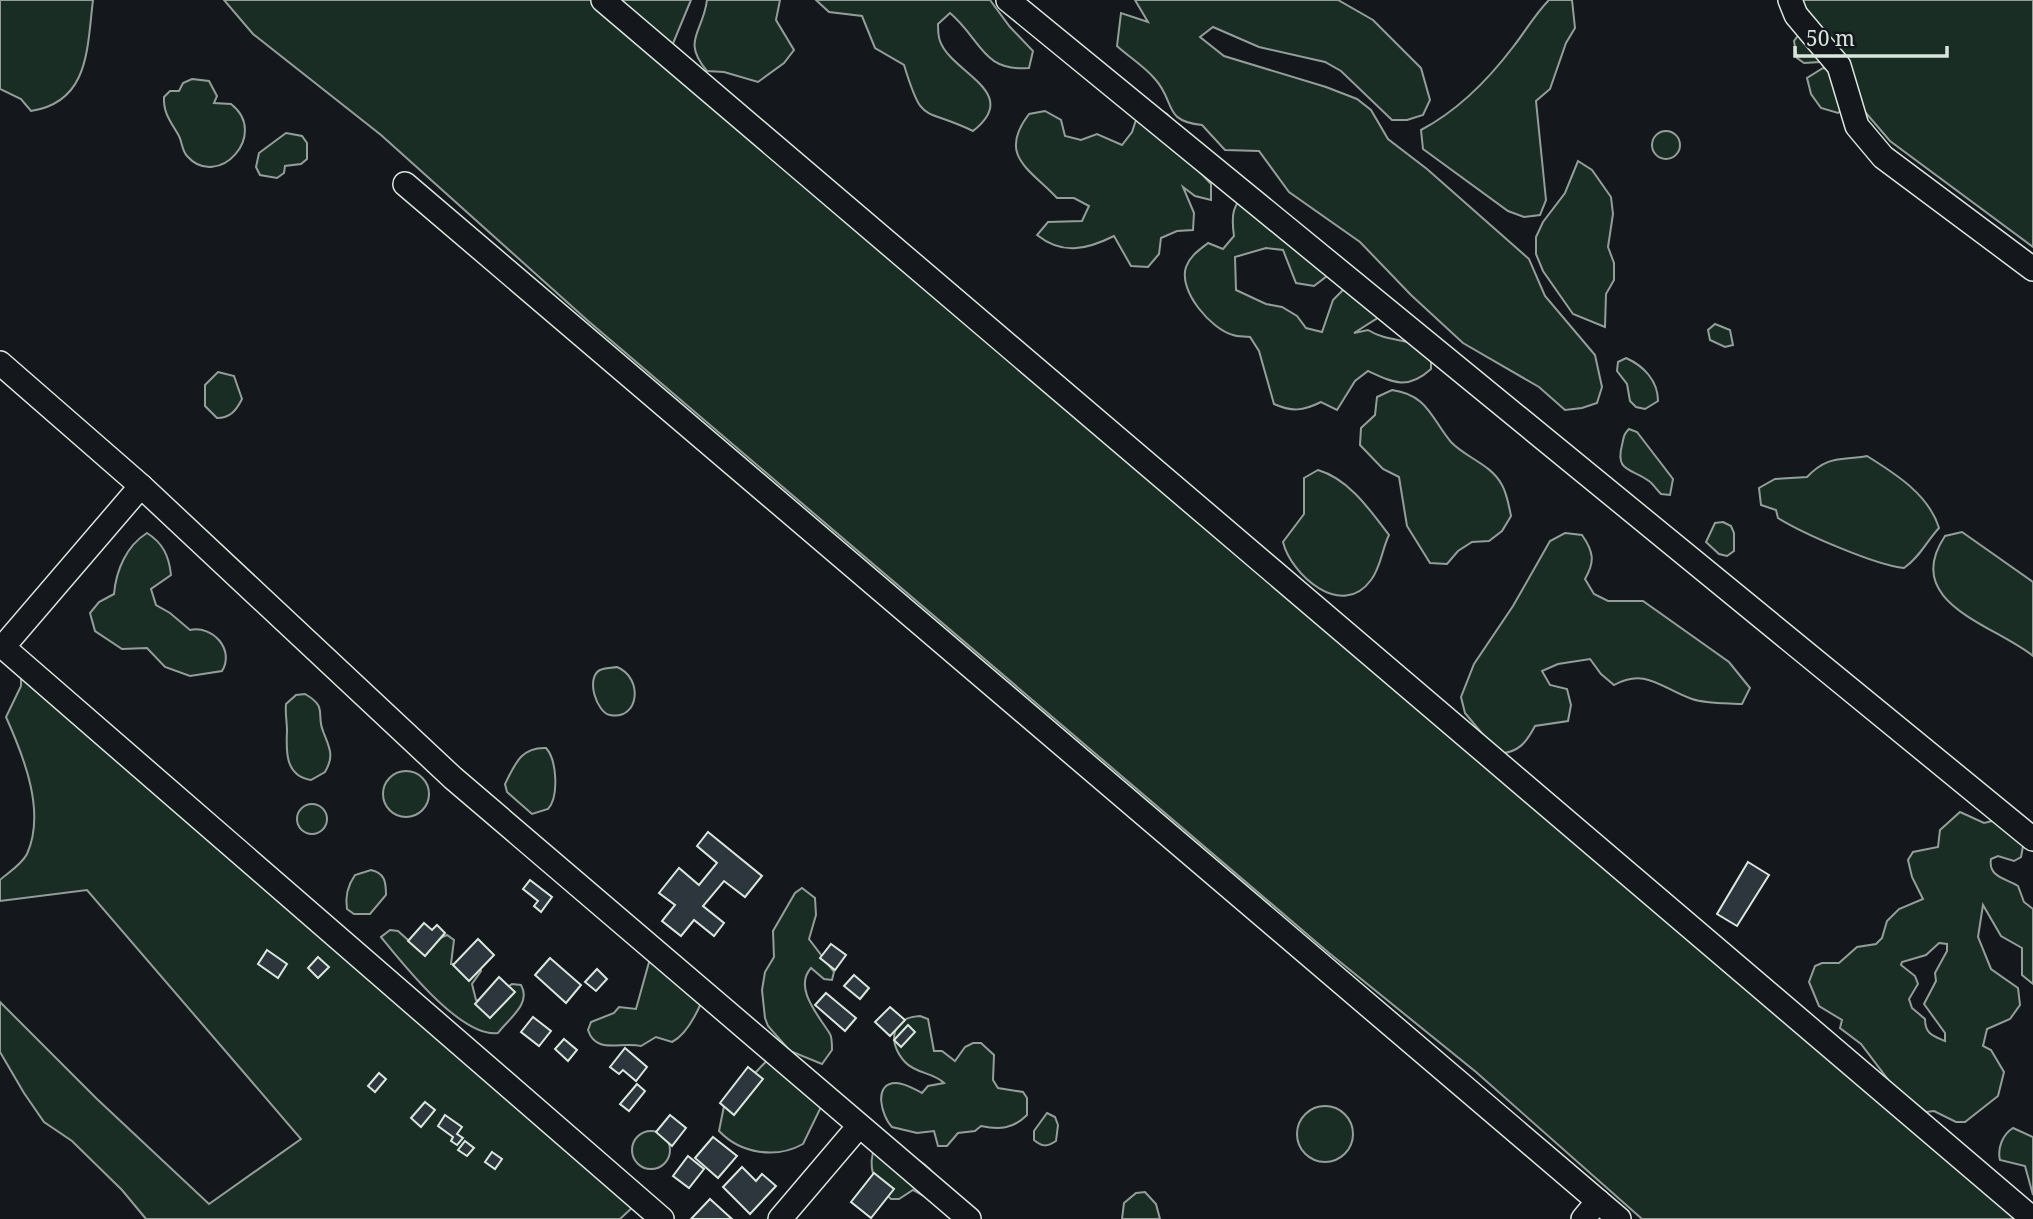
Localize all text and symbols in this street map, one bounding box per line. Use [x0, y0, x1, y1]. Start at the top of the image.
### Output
scale bar [1795, 14, 1947, 58]
text: 50 m [1806, 24, 1855, 52]

